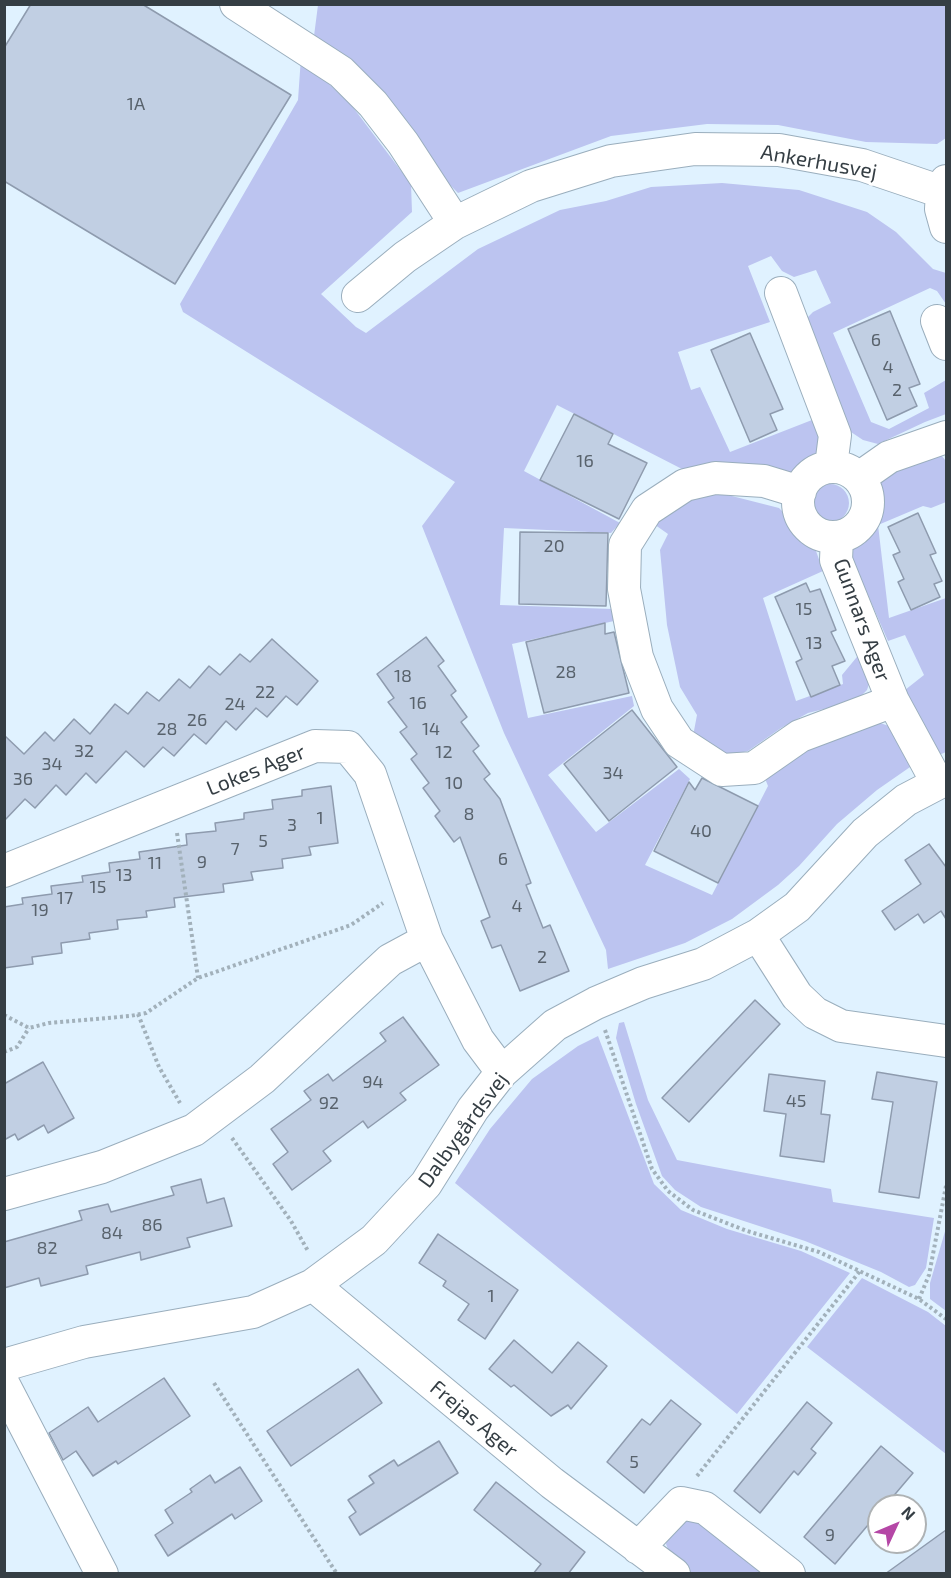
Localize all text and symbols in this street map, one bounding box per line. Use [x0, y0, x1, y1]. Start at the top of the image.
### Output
house number: 1A [127, 93, 145, 115]
street label: Ankerhusvej [759, 139, 879, 185]
house number: 6 [871, 329, 881, 351]
house number: 4 [882, 356, 894, 378]
house number: 2 [892, 379, 902, 401]
house number: 16 [576, 450, 594, 472]
house number: 20 [544, 535, 564, 557]
street label: Gunnars Ager [828, 555, 896, 685]
house number: 15 [796, 598, 812, 620]
house number: 13 [805, 632, 823, 654]
house number: 28 [555, 661, 577, 683]
house number: 18 [394, 665, 412, 687]
house number: 22 [255, 681, 275, 703]
house number: 16 [409, 692, 427, 714]
house number: 24 [224, 693, 246, 715]
house number: 26 [187, 709, 207, 731]
house number: 28 [156, 718, 178, 740]
house number: 14 [422, 718, 440, 740]
street label: Lokes Ager [203, 739, 309, 801]
house number: 32 [74, 740, 94, 762]
house number: 12 [435, 741, 453, 763]
house number: 34 [41, 753, 63, 775]
house number: 34 [602, 762, 624, 784]
house number: 36 [13, 768, 33, 790]
house number: 10 [445, 772, 463, 794]
house number: 8 [464, 803, 474, 825]
house number: 1 [316, 807, 324, 829]
house number: 3 [287, 814, 297, 836]
house number: 40 [690, 820, 712, 842]
house number: 5 [258, 830, 268, 852]
house number: 7 [230, 838, 240, 860]
house number: 6 [498, 848, 508, 870]
house number: 9 [197, 851, 207, 873]
house number: 11 [148, 852, 162, 874]
house number: 13 [115, 864, 133, 886]
house number: 15 [90, 876, 106, 898]
house number: 17 [57, 887, 73, 909]
house number: 4 [511, 895, 523, 917]
house number: 19 [31, 899, 49, 921]
house number: 2 [537, 946, 547, 968]
street label: Dalbygårdsvej [413, 1068, 513, 1192]
house number: 94 [362, 1071, 384, 1093]
house number: 45 [786, 1090, 806, 1112]
house number: 92 [319, 1092, 339, 1114]
house number: 86 [141, 1214, 163, 1236]
house number: 84 [101, 1222, 123, 1244]
house number: 82 [36, 1237, 58, 1259]
house number: 1 [487, 1285, 495, 1307]
street label: Frejas Ager [425, 1375, 523, 1463]
house number: 5 [629, 1451, 639, 1473]
north arrow [867, 1494, 927, 1554]
text: N [898, 1502, 920, 1523]
house number: 9 [825, 1524, 835, 1546]

